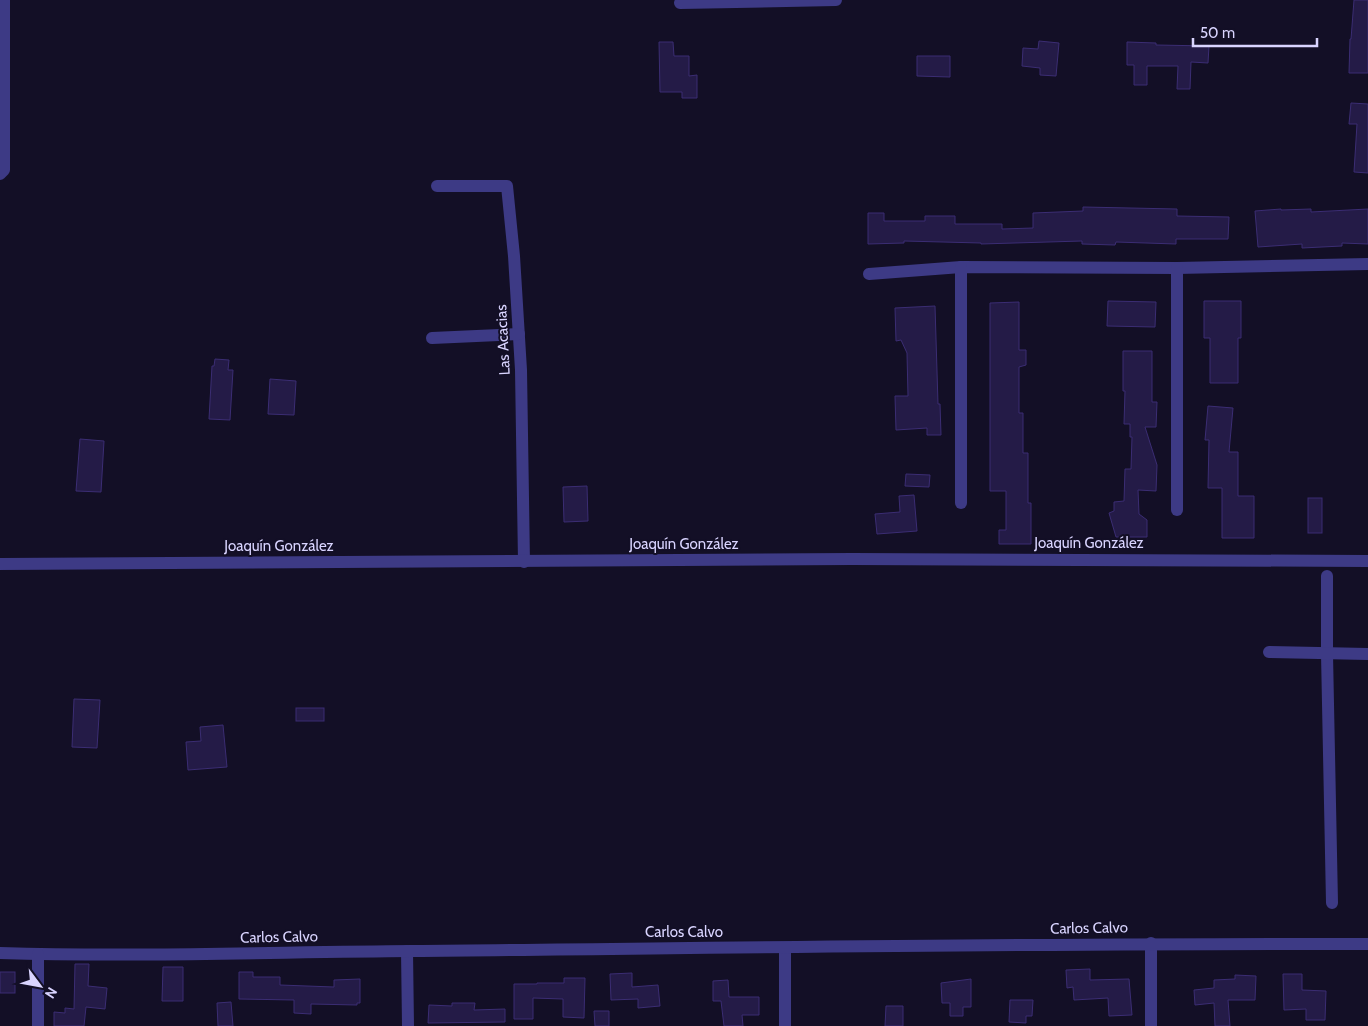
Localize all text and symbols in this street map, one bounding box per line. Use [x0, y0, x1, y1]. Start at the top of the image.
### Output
scale bar [1193, 15, 1317, 47]
text: 50 m [1200, 24, 1235, 42]
street label: Las Acacias [492, 304, 514, 376]
street label: Joaquín González [1033, 534, 1144, 552]
street label: Joaquín González [628, 535, 739, 553]
street label: Joaquín González [223, 537, 334, 555]
street label: Carlos Calvo [1050, 918, 1128, 938]
street label: Carlos Calvo [645, 923, 723, 941]
street label: Carlos Calvo [240, 927, 318, 947]
north arrow [15, 961, 65, 1011]
text: N [41, 984, 61, 1002]

